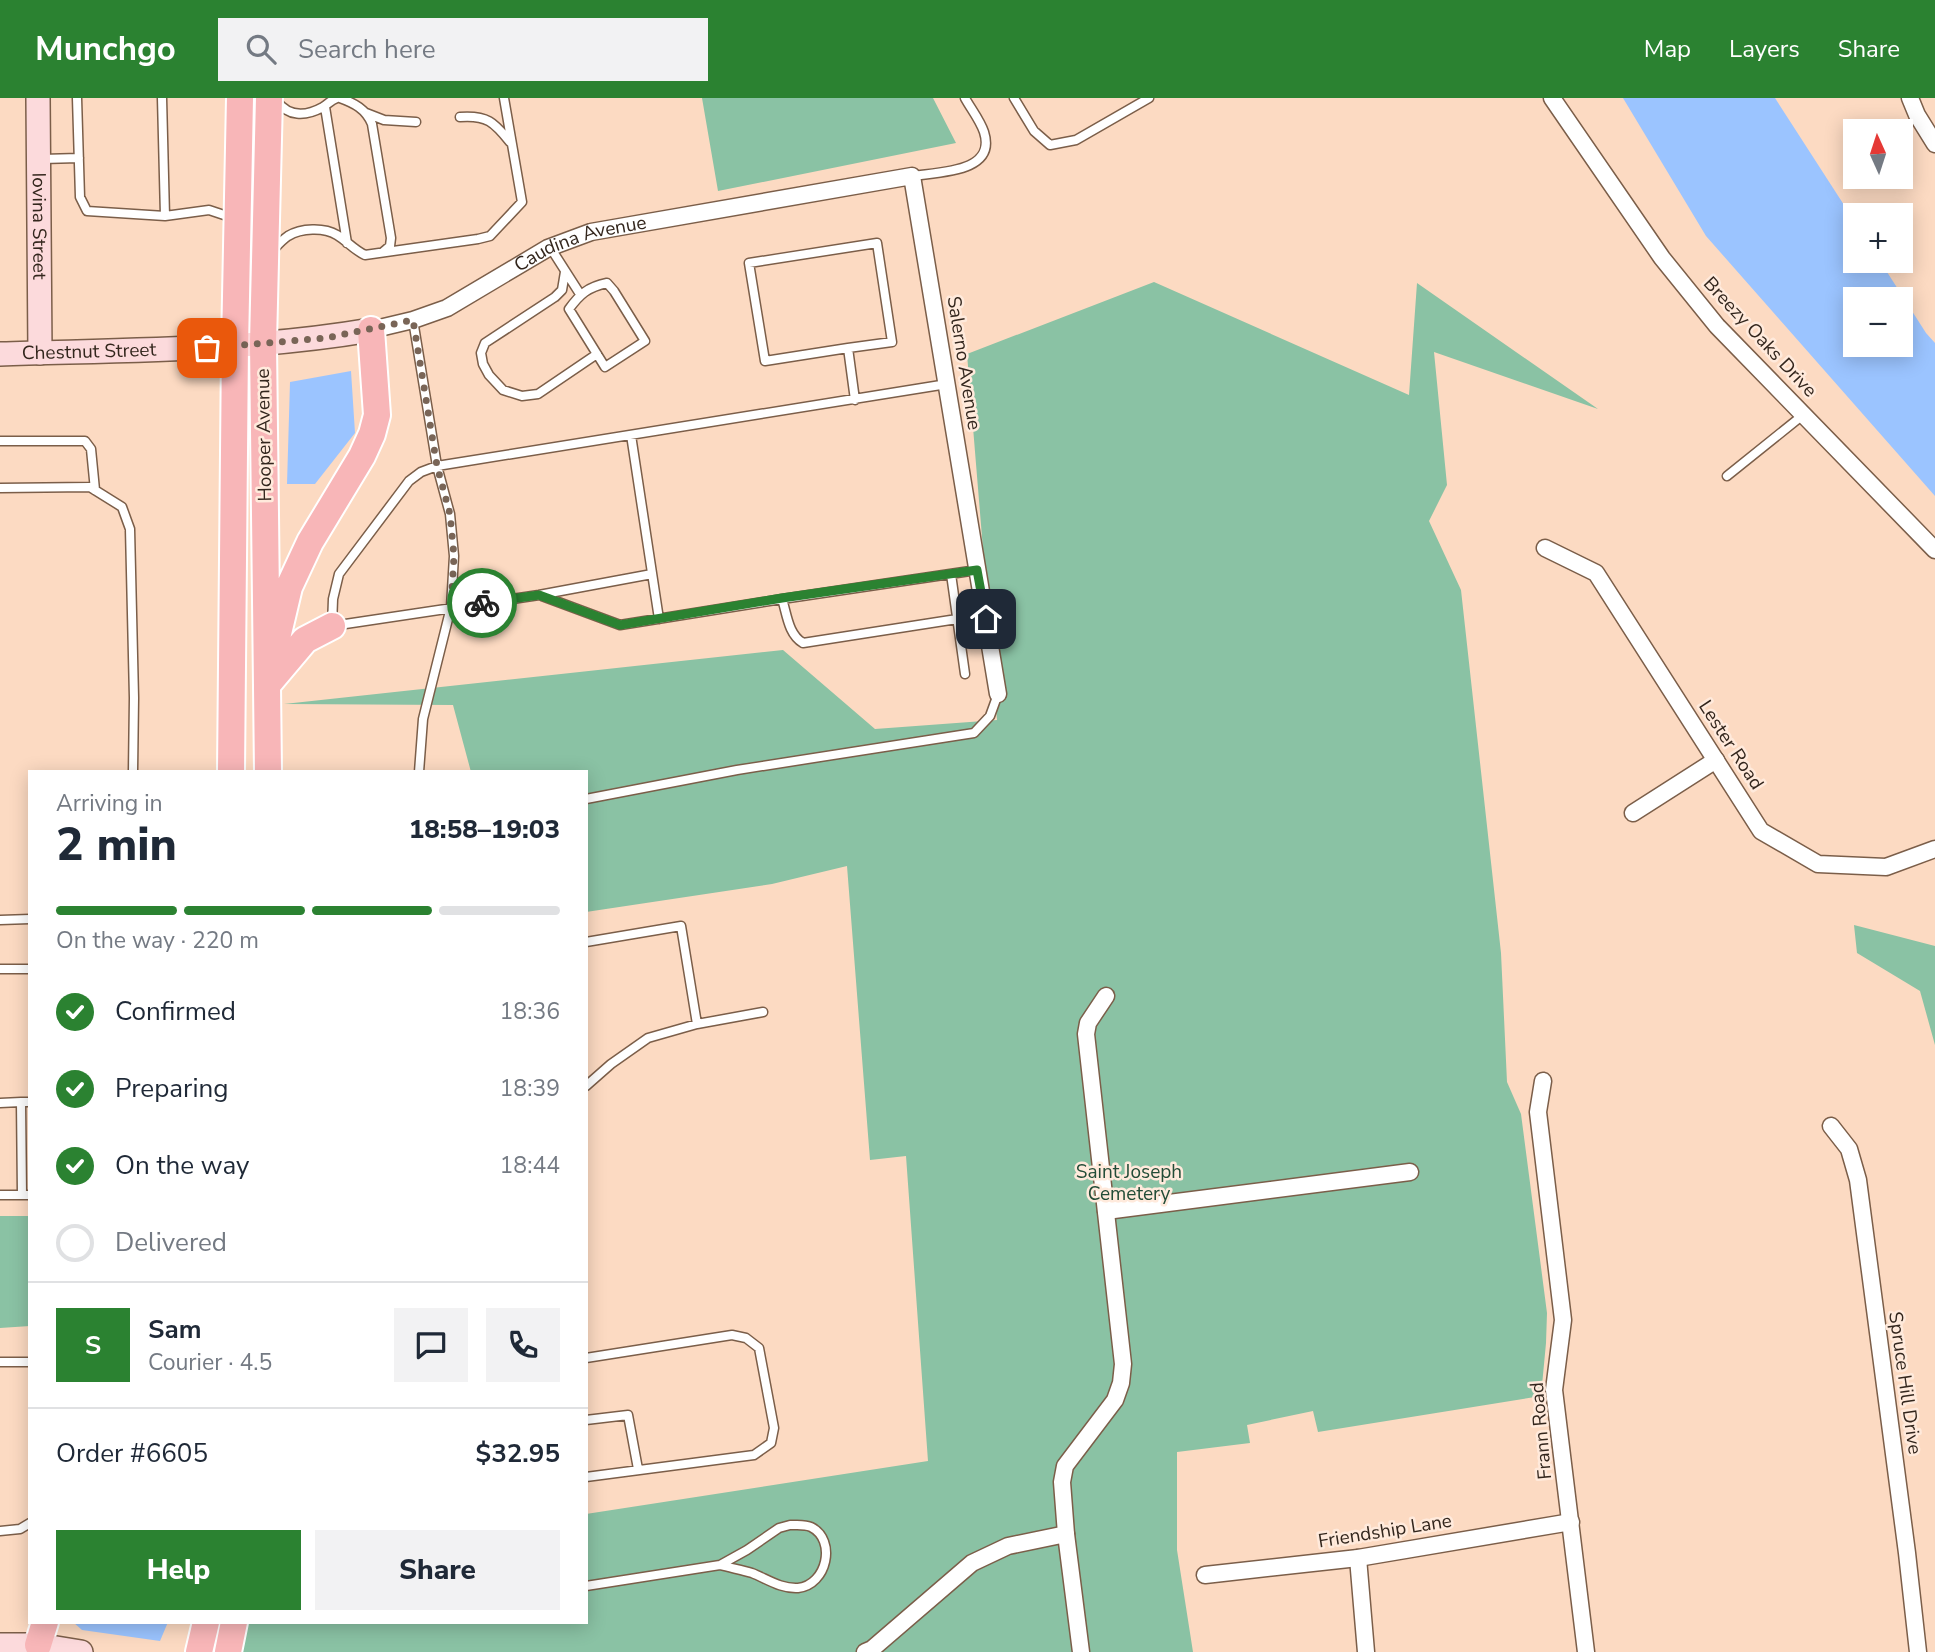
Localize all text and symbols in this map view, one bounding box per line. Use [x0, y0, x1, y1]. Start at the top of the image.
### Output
search box [218, 18, 708, 81]
text: Munchgo [35, 27, 176, 72]
icon: search [242, 30, 280, 68]
text: Search here [298, 32, 436, 67]
text: Map [1644, 33, 1691, 65]
text: Layers [1729, 33, 1800, 65]
text: Share [1838, 33, 1900, 65]
north arrow [1843, 119, 1913, 189]
map controls [1843, 119, 1913, 357]
street label: Iovina Street [26, 172, 52, 280]
button: + [1843, 203, 1913, 273]
street label: Caudina Avenue [509, 210, 648, 278]
street label: Breezy Oaks Drive [1697, 271, 1823, 403]
button: − [1843, 287, 1913, 357]
street label: Salerno Avenue [941, 294, 987, 432]
pin [177, 318, 237, 378]
icon: bag [188, 329, 226, 367]
street label: Chestnut Street [21, 337, 157, 366]
street label: Hooper Avenue [250, 368, 278, 502]
courier [447, 568, 517, 638]
icon: bike [463, 584, 501, 622]
pin [956, 589, 1016, 649]
icon: home [967, 600, 1005, 638]
street label: Lester Road [1692, 695, 1770, 795]
text: Arriving in [56, 788, 163, 819]
text: 18:58–19:03 [409, 812, 560, 847]
text: 2 min [56, 813, 177, 876]
text: On the way · 220 m [56, 925, 259, 956]
icon: check [56, 993, 94, 1031]
text: Confirmed [115, 994, 236, 1029]
text: 18:36 [500, 996, 560, 1027]
icon: check [56, 1070, 94, 1108]
text: Preparing [115, 1071, 228, 1106]
text: 18:39 [500, 1073, 560, 1104]
icon: check [56, 1147, 94, 1185]
text: On the way [115, 1148, 249, 1183]
text: 18:44 [500, 1150, 560, 1181]
park label: Saint Joseph Cemetery [1076, 1159, 1182, 1207]
text: Delivered [115, 1225, 227, 1260]
button: chat [394, 1308, 468, 1382]
button: phone [486, 1308, 560, 1382]
street label: Spruce Hill Drive [1882, 1310, 1928, 1456]
text: Sam [148, 1312, 201, 1347]
text: S [85, 1328, 101, 1363]
text: Courier · 4.5 [148, 1347, 272, 1378]
street label: Frann Road [1524, 1381, 1558, 1481]
text: Order #6605 [56, 1436, 208, 1471]
text: $32.95 [476, 1436, 560, 1471]
street label: Friendship Lane [1316, 1508, 1454, 1554]
button: Help [56, 1530, 301, 1610]
button: Share [315, 1530, 560, 1610]

